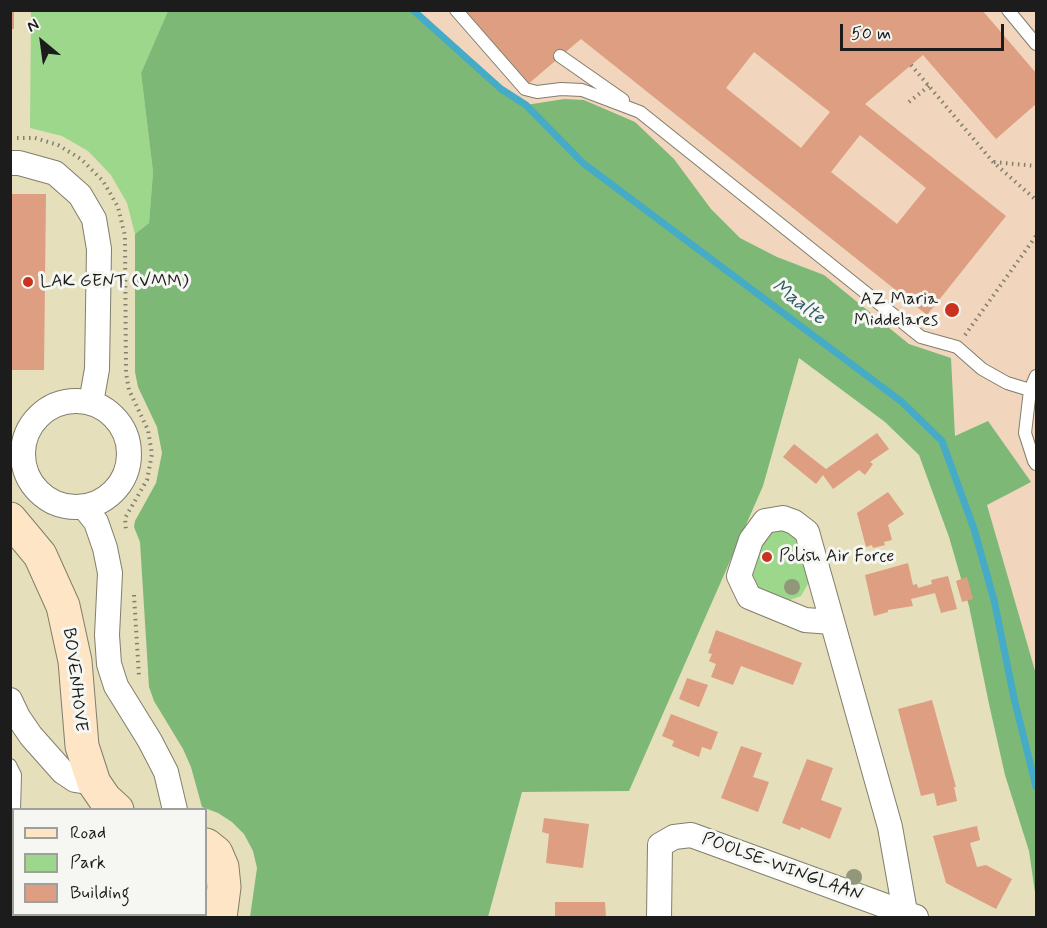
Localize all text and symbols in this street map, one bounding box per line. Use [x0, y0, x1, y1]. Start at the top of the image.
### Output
north arrow [12, 12, 72, 72]
scale bar [843, 12, 1006, 50]
text: N [23, 14, 43, 38]
text: 50 m [851, 22, 891, 46]
place label: LAK GENT (VMM) [40, 271, 189, 293]
marker: LAK GENT (VMM) [21, 275, 35, 289]
water label: Maalte [766, 275, 830, 331]
place label: AZ Maria Middelares [854, 289, 938, 332]
marker: AZ Maria Middelares [943, 301, 961, 319]
place label: Polish Air Force [779, 546, 894, 568]
marker: Polish Air Force [760, 550, 774, 564]
street label: BOVENHOVE [57, 627, 91, 733]
legend [12, 808, 207, 916]
text: Road [70, 821, 106, 845]
street label: POOLSE-WINGLAAN [699, 829, 865, 907]
text: Park [70, 851, 106, 875]
text: Building [70, 881, 130, 905]

